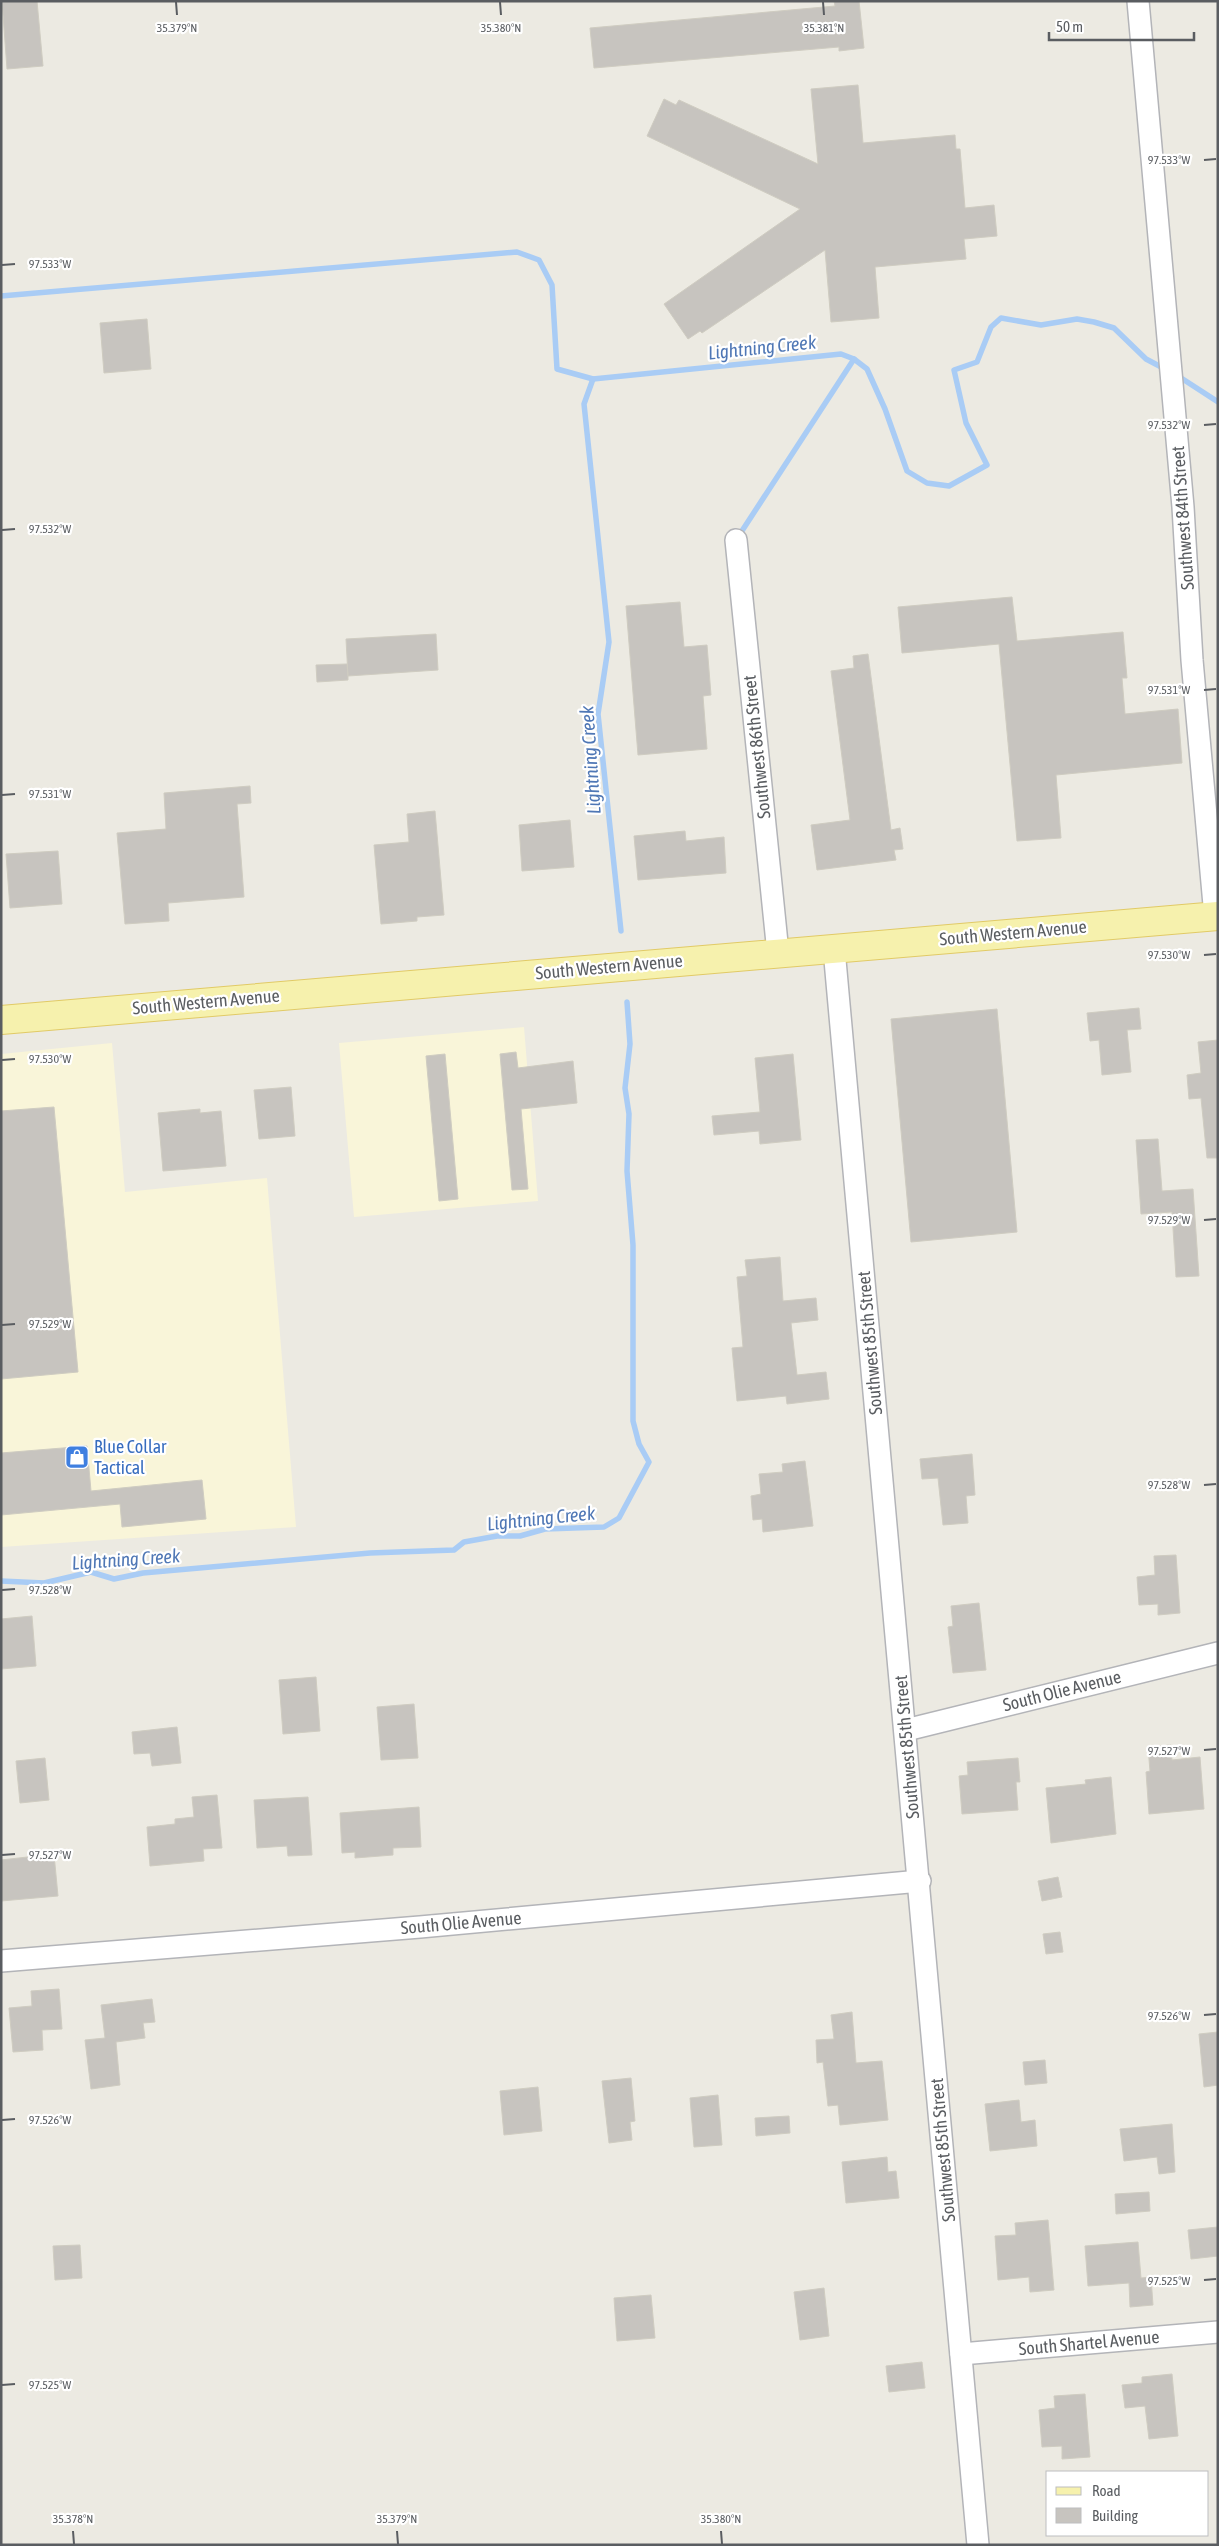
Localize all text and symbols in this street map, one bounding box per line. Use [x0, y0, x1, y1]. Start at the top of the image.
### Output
scale bar [1049, 10, 1194, 42]
text: 50 m [1056, 18, 1083, 35]
text: 35.379°N [157, 21, 197, 35]
text: 35.380°N [481, 21, 521, 35]
text: 35.381°N [804, 21, 844, 35]
text: 97.533°W [1148, 153, 1190, 167]
text: 97.533°W [29, 257, 71, 271]
water label: Lightning Creek [707, 330, 818, 364]
text: 97.532°W [1148, 418, 1190, 432]
street label: Southwest 84th Street [1167, 445, 1198, 591]
text: 97.532°W [29, 522, 71, 536]
street label: Southwest 86th Street [739, 674, 774, 820]
text: 97.531°W [1148, 683, 1190, 697]
water label: Lightning Creek [575, 704, 605, 815]
text: 97.531°W [29, 787, 71, 801]
street label: South Western Avenue [939, 916, 1087, 949]
text: 97.530°W [1148, 948, 1190, 962]
street label: South Western Avenue [535, 950, 683, 983]
street label: South Western Avenue [132, 985, 280, 1018]
text: 97.530°W [29, 1052, 71, 1066]
text: 97.529°W [1148, 1213, 1190, 1227]
street label: Southwest 85th Street [853, 1270, 886, 1416]
text: 97.529°W [29, 1317, 71, 1331]
place label: Blue Collar Tactical [94, 1436, 167, 1478]
shop icon: Blue Collar Tactical [64, 1444, 90, 1470]
text: 97.528°W [1148, 1478, 1190, 1492]
water label: Lightning Creek [486, 1501, 597, 1535]
water label: Lightning Creek [71, 1544, 182, 1574]
text: 97.528°W [29, 1583, 71, 1597]
street label: South Olie Avenue [1001, 1666, 1123, 1715]
street label: Southwest 85th Street [890, 1674, 923, 1820]
text: 97.527°W [1148, 1744, 1190, 1758]
text: 97.527°W [29, 1848, 71, 1862]
street label: South Olie Avenue [400, 1907, 522, 1938]
text: 97.526°W [1148, 2009, 1190, 2023]
street label: Southwest 85th Street [926, 2077, 959, 2223]
text: 97.526°W [29, 2113, 71, 2127]
text: 97.525°W [1148, 2274, 1190, 2288]
street label: South Shartel Avenue [1018, 2326, 1160, 2359]
text: 97.525°W [29, 2378, 71, 2392]
legend [1046, 2471, 1209, 2536]
text: Road [1092, 2482, 1121, 2499]
text: Building [1092, 2507, 1138, 2524]
text: 35.378°N [53, 2512, 93, 2526]
text: 35.379°N [377, 2512, 417, 2526]
text: 35.380°N [701, 2512, 741, 2526]

